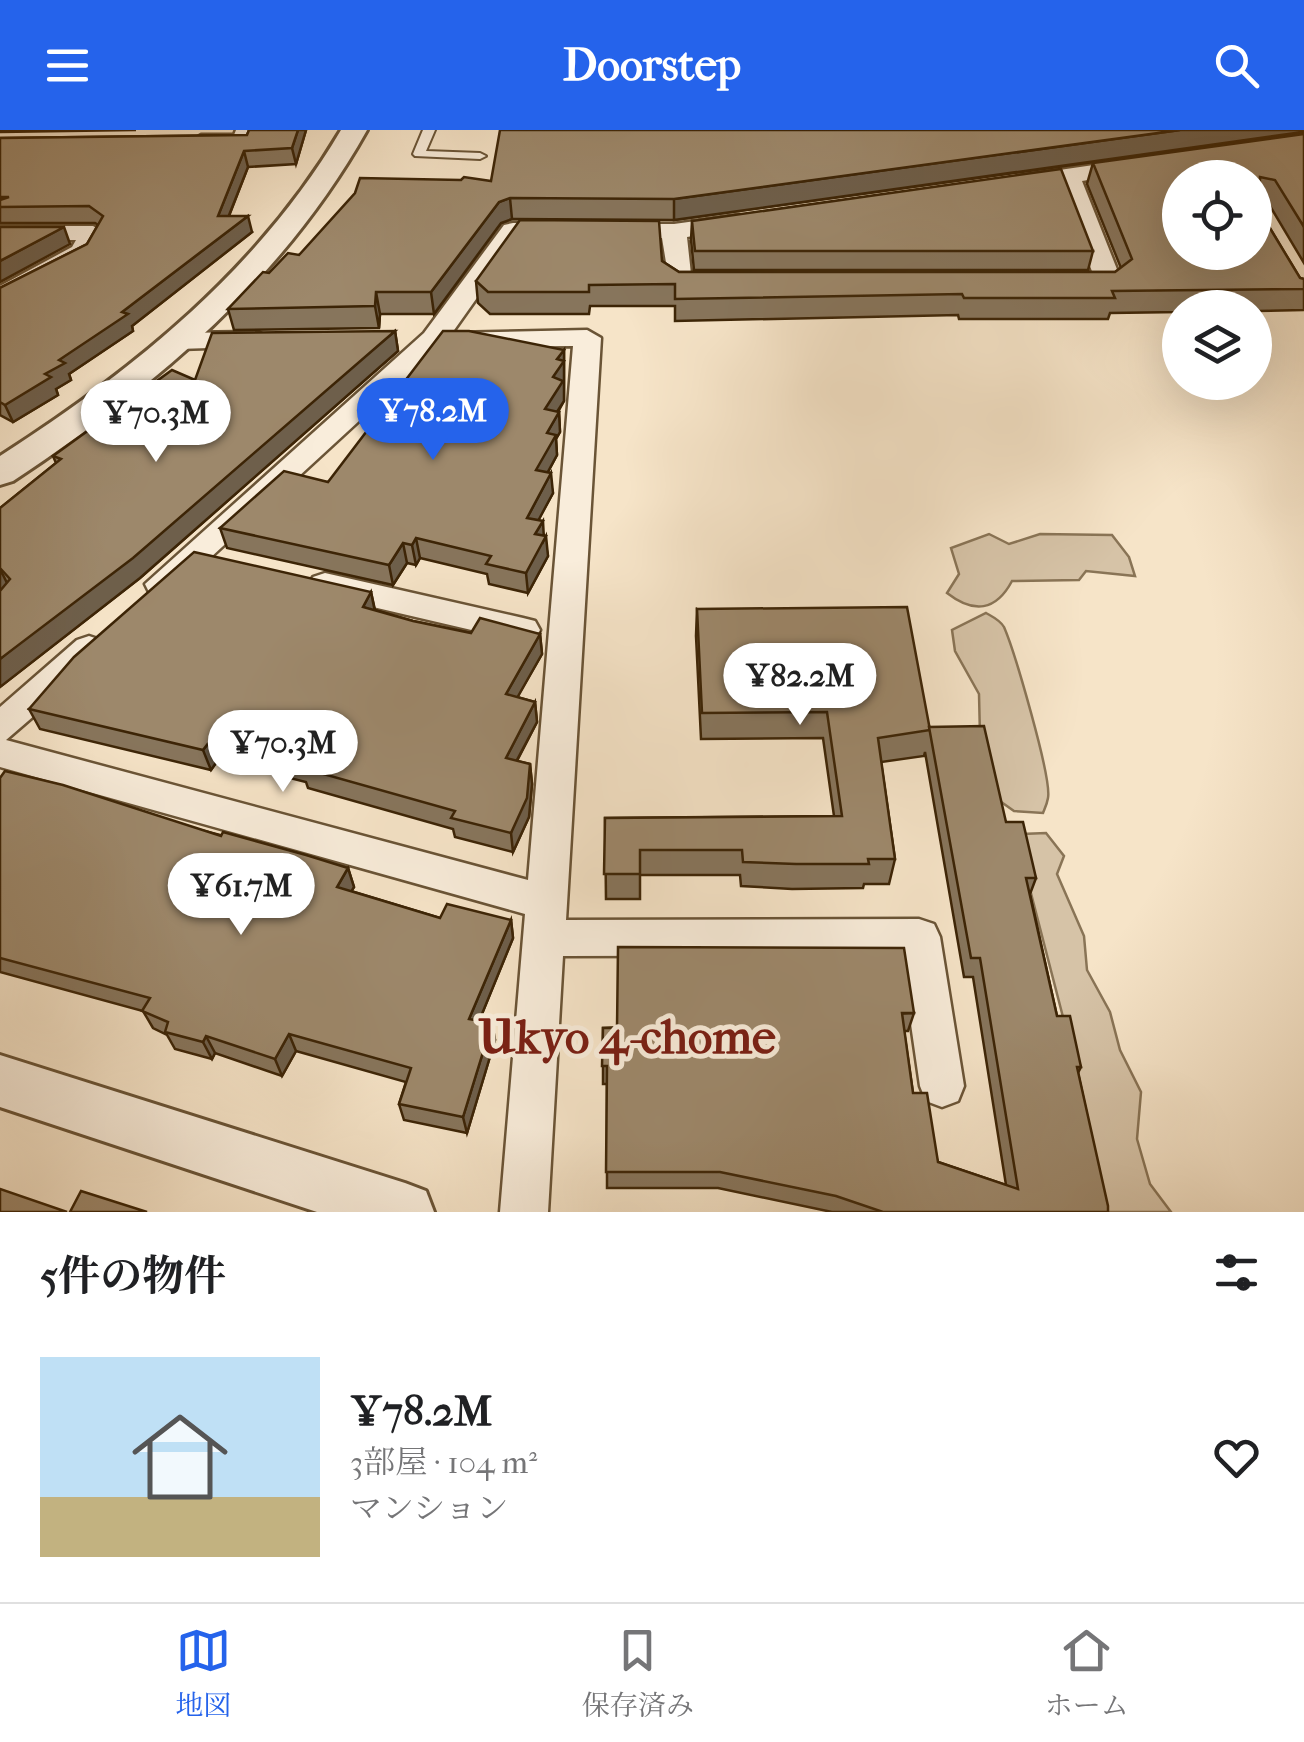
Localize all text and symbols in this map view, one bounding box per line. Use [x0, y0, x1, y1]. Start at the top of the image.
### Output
icon: menu [40, 38, 95, 93]
icon: search [1209, 38, 1264, 93]
text: Doorstep [563, 39, 741, 92]
map controls [1162, 160, 1272, 400]
button: locate [1162, 160, 1272, 270]
button: layers [1162, 290, 1272, 400]
pin: ¥78.2M [352, 378, 514, 463]
pin: ¥70.3M [75, 380, 237, 465]
text: ¥78.2M [379, 392, 487, 429]
text: ¥70.3M [103, 394, 209, 431]
pin: ¥82.2M [719, 643, 881, 728]
text: ¥82.2M [745, 657, 855, 694]
pin: ¥70.3M [202, 710, 364, 795]
text: ¥70.3M [230, 724, 336, 761]
pin: ¥61.7M [160, 853, 322, 938]
text: ¥61.7M [190, 867, 292, 904]
district label: Ukyo 4-chome [478, 1009, 776, 1066]
icon: filters [1209, 1245, 1264, 1300]
text: 5件の物件 [40, 1252, 226, 1301]
text: ¥78.2M [350, 1387, 492, 1436]
icon: home [120, 1397, 240, 1517]
icon: heart [1209, 1430, 1264, 1485]
text: 3部屋 · 104 m² [350, 1444, 537, 1481]
text: マンション [350, 1490, 509, 1527]
tab: 地図 [175, 1623, 231, 1723]
tab: 保存済み [582, 1623, 694, 1723]
tab: ホーム [1045, 1623, 1129, 1723]

